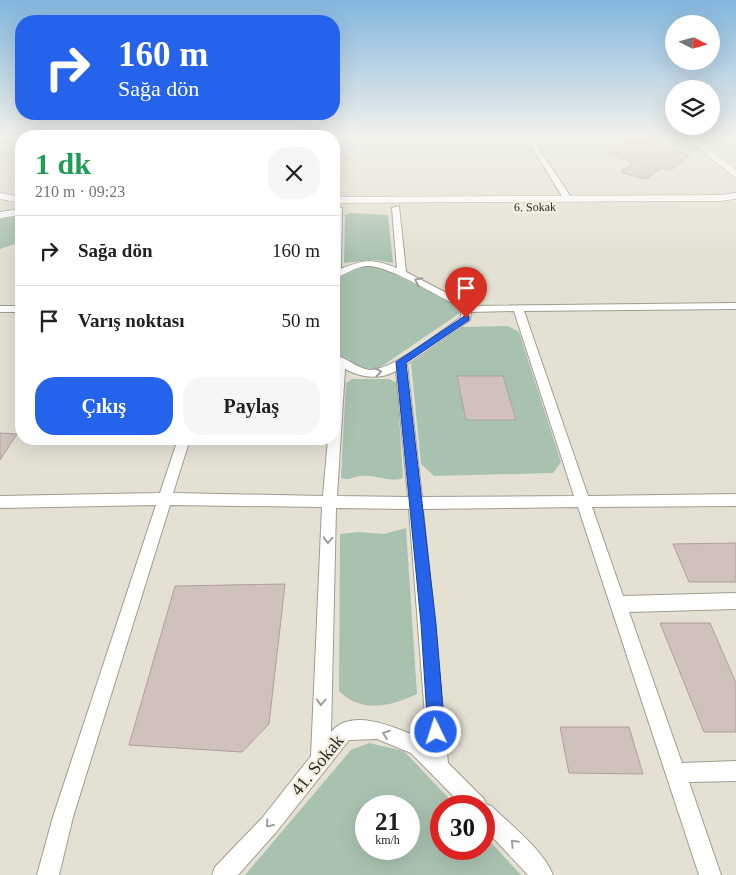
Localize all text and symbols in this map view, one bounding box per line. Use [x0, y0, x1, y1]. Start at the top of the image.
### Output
north arrow [665, 15, 720, 70]
map controls [665, 15, 720, 135]
icon: right [35, 35, 100, 100]
text: 160 m [118, 35, 208, 74]
text: Sağa dön [118, 76, 199, 101]
button: layers [665, 80, 720, 135]
text: 1 dk [35, 147, 91, 180]
button: close [268, 147, 320, 199]
text: 210 m · 09:23 [35, 183, 125, 200]
street label: 6. Sokak [514, 200, 556, 214]
icon: right [35, 237, 63, 265]
text: Sağa dön [78, 240, 152, 261]
text: 160 m [272, 240, 320, 261]
pin [445, 267, 487, 318]
icon: arrive [452, 274, 480, 302]
one-way arrow [414, 277, 423, 287]
icon: arrive [35, 307, 63, 335]
text: Varış noktası [78, 310, 184, 331]
text: 50 m [281, 310, 320, 331]
one-way arrow [374, 368, 383, 378]
button: Çıkış [35, 377, 173, 435]
button: Paylaş [183, 377, 320, 435]
one-way arrow [322, 536, 333, 544]
one-way arrow [316, 698, 326, 706]
position arrow [409, 705, 461, 757]
one-way arrow [382, 730, 391, 740]
street label: 41. Sokak [287, 731, 347, 799]
speed limit sign: 30 [430, 795, 495, 860]
text: 21 [375, 808, 400, 835]
one-way arrow [266, 819, 275, 828]
text: km/h [375, 833, 400, 847]
one-way arrow [511, 840, 520, 849]

